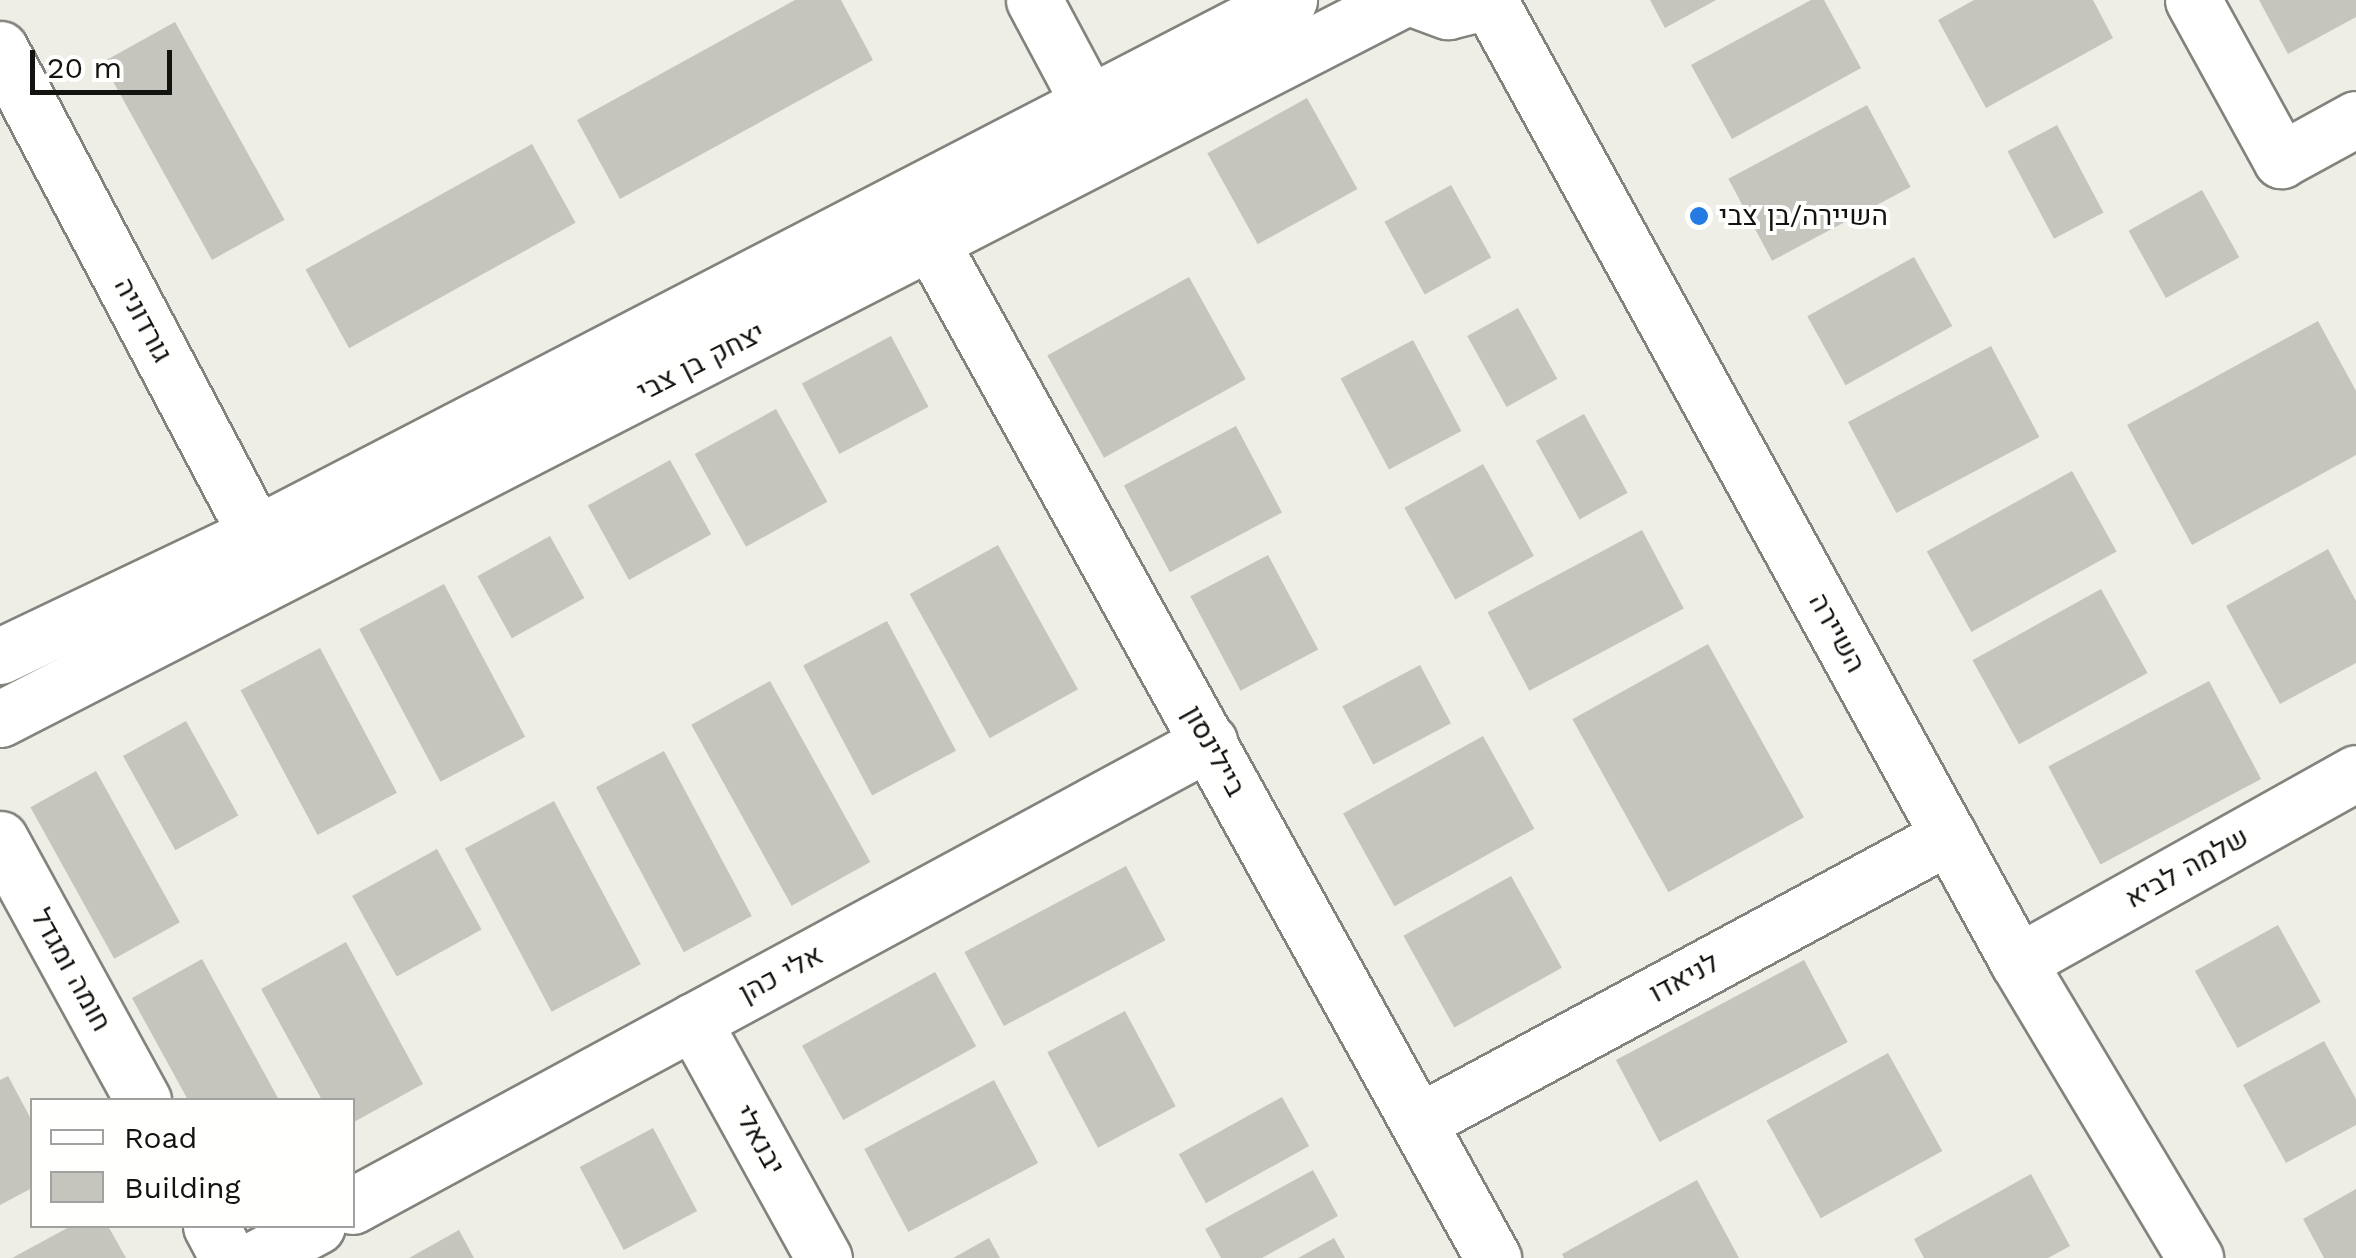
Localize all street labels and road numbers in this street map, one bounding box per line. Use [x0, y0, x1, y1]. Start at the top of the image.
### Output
street label: גורדוניה [107, 272, 179, 368]
street label: יצחק בן צבי [632, 316, 770, 408]
street label: השיירה [1802, 587, 1872, 679]
street label: ביילינסון [1175, 700, 1253, 802]
street label: שלמה לביא [2119, 820, 2255, 916]
street label: חומה ומגדל [24, 903, 118, 1037]
street label: אלי כהן [733, 938, 829, 1010]
street label: לניאדו [1644, 946, 1724, 1010]
street label: יבנאלי [726, 1099, 792, 1181]

